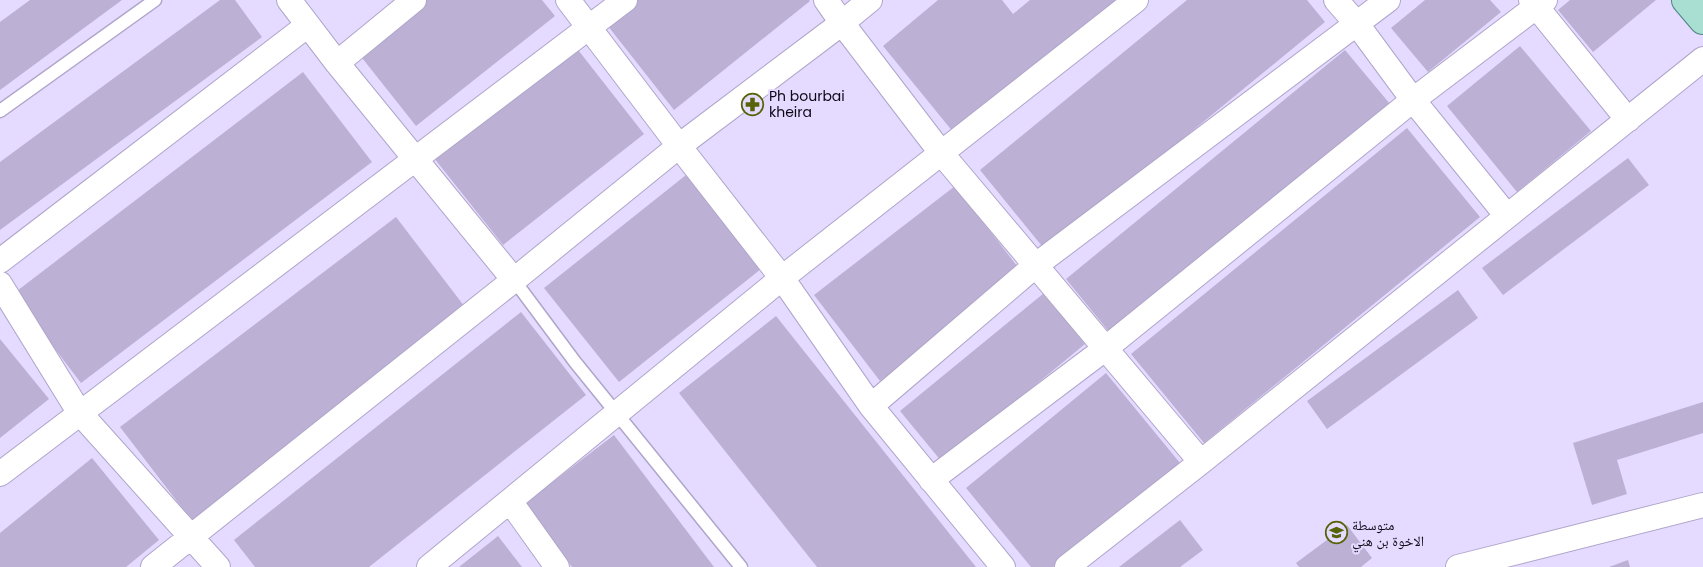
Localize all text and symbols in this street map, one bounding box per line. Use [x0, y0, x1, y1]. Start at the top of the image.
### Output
place label: Ph bourbai kheira [769, 86, 845, 122]
pharmacy icon: Ph bourbai kheira [741, 92, 765, 116]
place label: متوسطة الاخوة بن هني [1352, 515, 1424, 553]
school or university icon: متوسطة الاخوة بن هني [1324, 521, 1348, 545]

